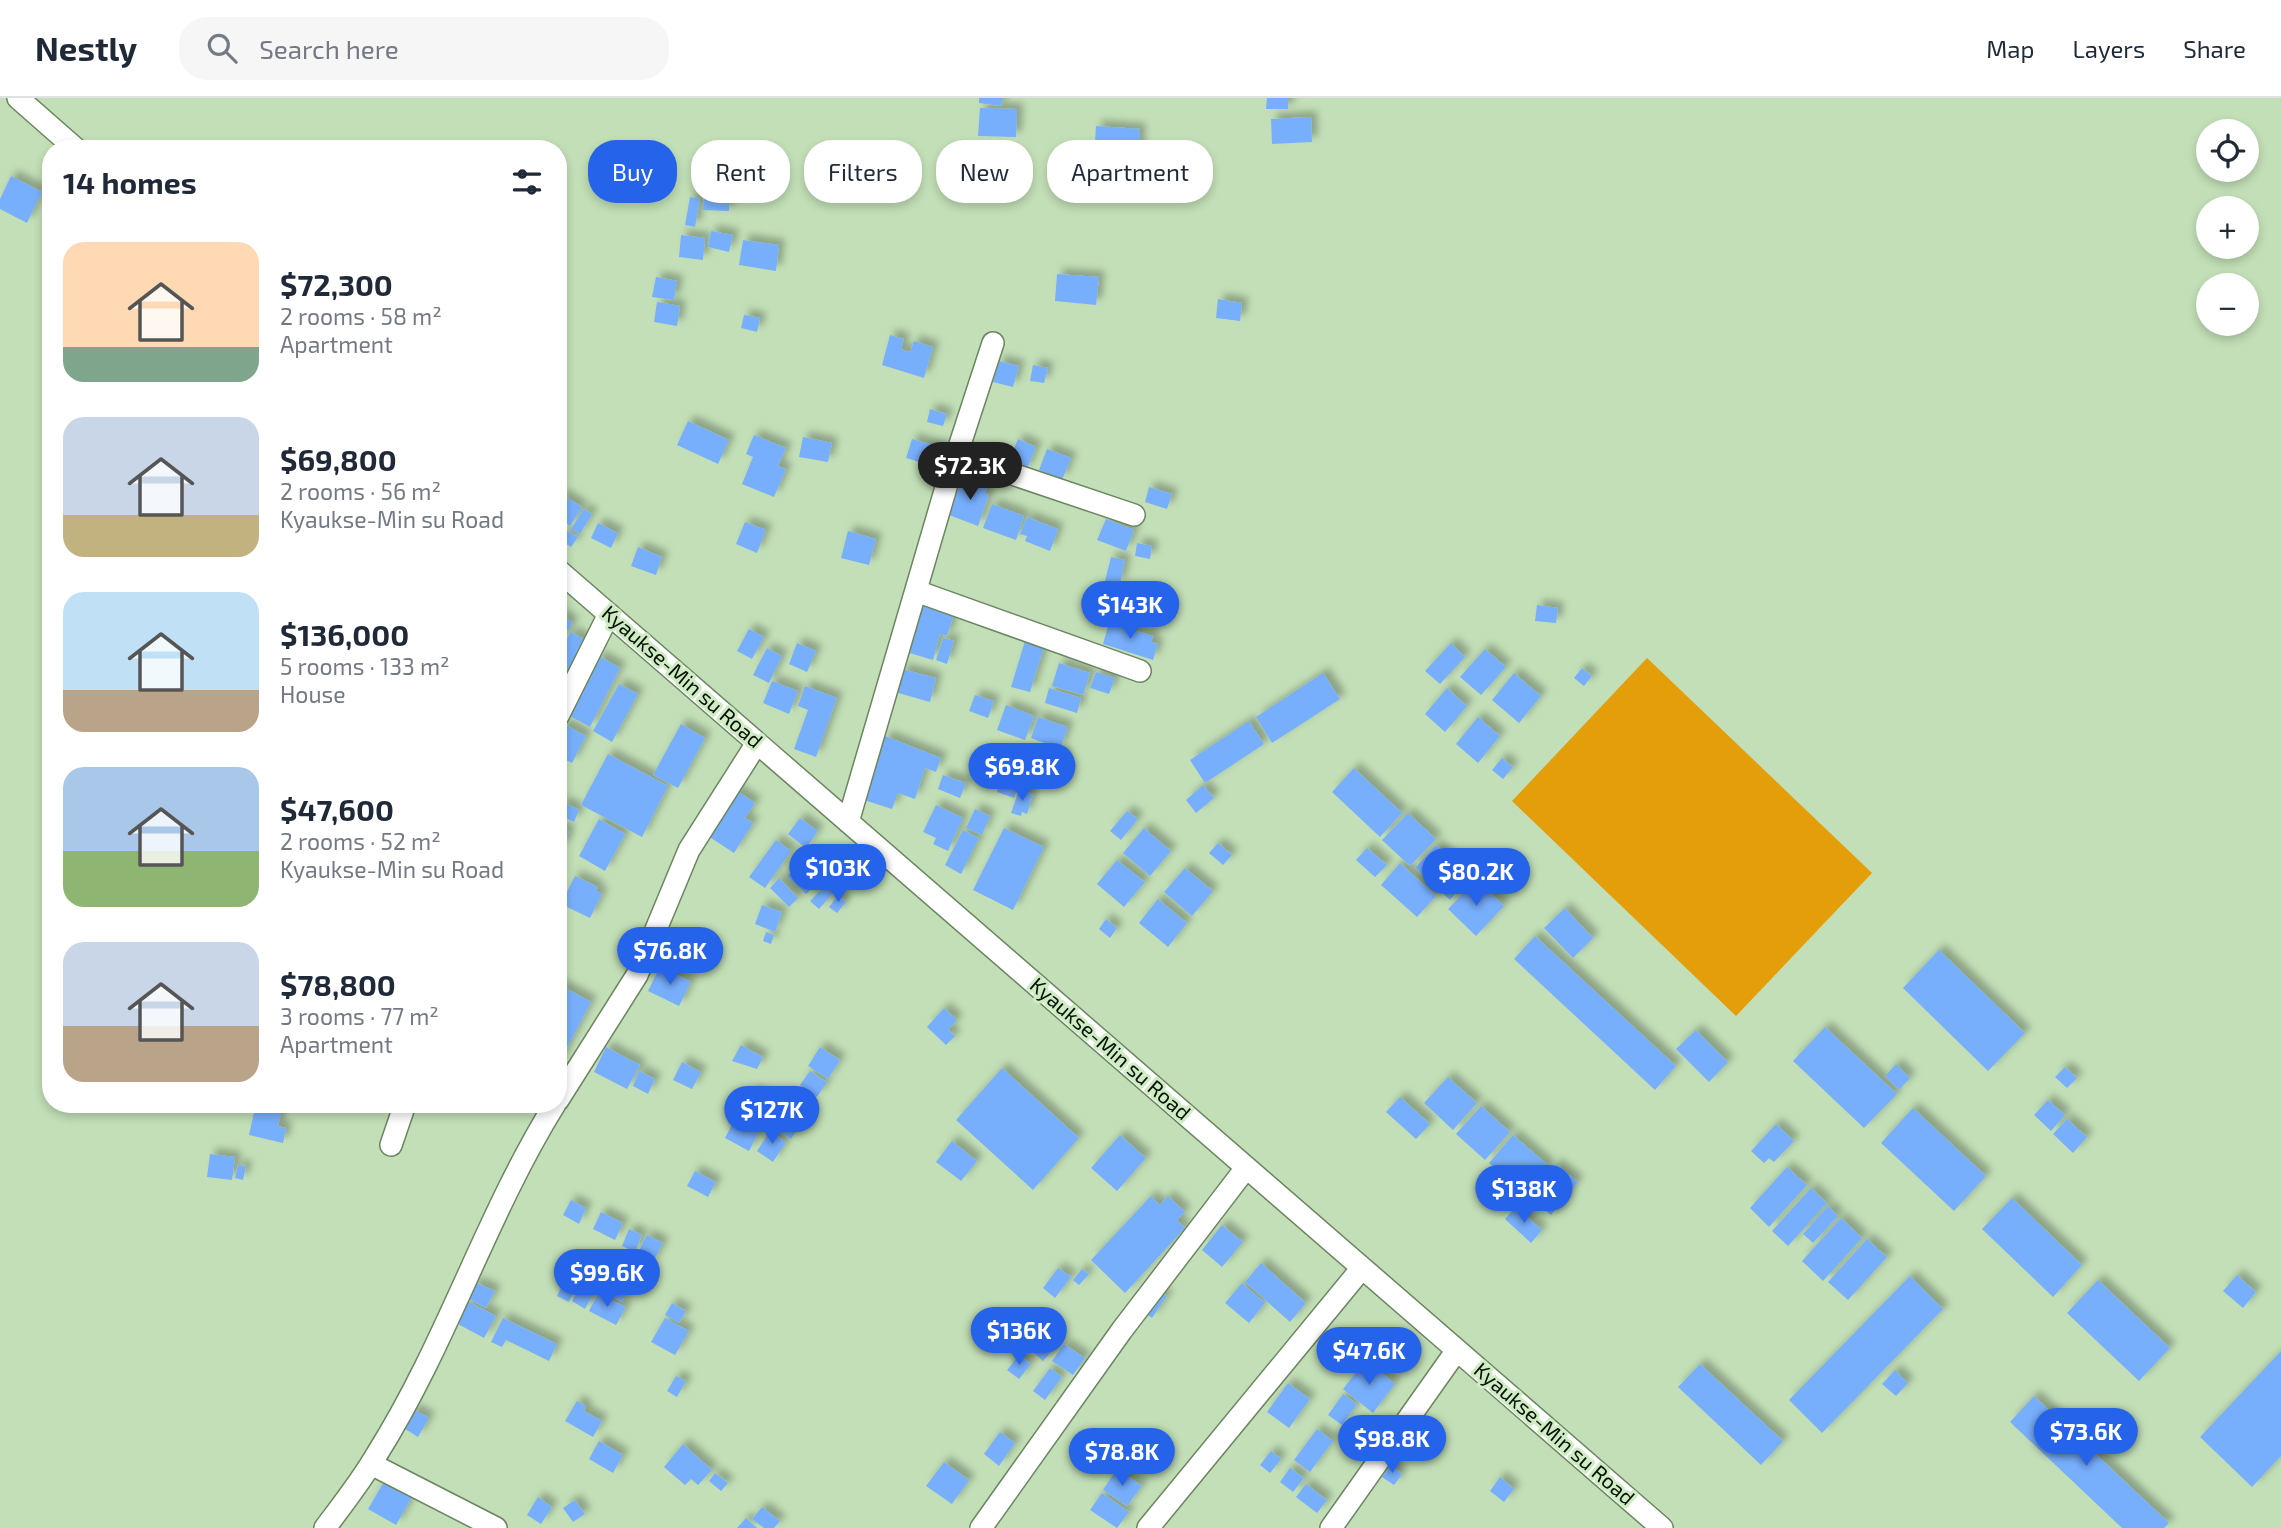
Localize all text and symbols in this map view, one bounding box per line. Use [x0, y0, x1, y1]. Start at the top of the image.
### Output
search box [179, 17, 669, 80]
text: Nestly [35, 28, 137, 68]
icon: search [203, 29, 241, 67]
text: Search here [259, 33, 399, 64]
text: Map [1986, 34, 2034, 63]
text: Layers [2072, 34, 2145, 63]
text: Share [2183, 34, 2246, 63]
map controls [2196, 119, 2259, 336]
button: locate [2196, 119, 2259, 182]
chip: Buy [588, 140, 677, 203]
chip: Rent [691, 140, 790, 203]
chip: Filters [804, 140, 922, 203]
chip: New [936, 140, 1033, 203]
chip: Apartment [1047, 140, 1213, 203]
icon: filters [508, 163, 546, 201]
text: 14 homes [63, 164, 197, 200]
button: + [2196, 196, 2259, 259]
text: $72,300 [280, 266, 393, 302]
icon: home [119, 270, 203, 354]
button: − [2196, 273, 2259, 336]
text: 2 rooms · 58 m² [280, 302, 442, 330]
text: Apartment [280, 330, 393, 358]
text: $69,800 [280, 441, 397, 477]
pin: $72.3K [913, 442, 1027, 502]
icon: home [119, 445, 203, 529]
text: $72.3K [934, 451, 1006, 479]
text: 2 rooms · 56 m² [280, 477, 441, 505]
text: Kyaukse-Min su Road [280, 505, 504, 533]
pin: $143K [1081, 582, 1179, 641]
text: $143K [1097, 590, 1163, 618]
street label: Kyaukse-Min su Road [598, 599, 768, 752]
text: $136,000 [280, 616, 409, 652]
icon: home [119, 620, 203, 704]
text: 5 rooms · 133 m² [280, 652, 450, 680]
text: House [280, 680, 346, 708]
pin: $69.8K [965, 744, 1079, 803]
text: $69.8K [984, 752, 1060, 780]
text: $47,600 [280, 791, 394, 827]
icon: home [119, 795, 203, 879]
text: 2 rooms · 52 m² [280, 827, 441, 855]
pin: $103K [789, 844, 887, 904]
pin: $80.2K [1419, 848, 1533, 908]
text: $103K [805, 853, 871, 881]
text: Kyaukse-Min su Road [280, 855, 504, 883]
text: $80.2K [1438, 857, 1514, 885]
pin: $76.8K [613, 928, 727, 987]
text: $76.8K [633, 936, 707, 964]
text: $78,800 [280, 966, 396, 1002]
icon: home [119, 970, 203, 1054]
street label: Kyaukse-Min su Road [1026, 971, 1196, 1124]
text: 3 rooms · 77 m² [280, 1002, 439, 1030]
text: Apartment [280, 1030, 393, 1058]
pin: $127K [723, 1086, 821, 1146]
text: $127K [740, 1095, 804, 1123]
pin: $138K [1475, 1166, 1573, 1225]
text: $138K [1491, 1174, 1557, 1202]
pin: $99.6K [550, 1250, 664, 1309]
text: $99.6K [570, 1258, 644, 1286]
pin: $136K [970, 1308, 1068, 1367]
text: $136K [987, 1316, 1051, 1344]
pin: $47.6K [1312, 1328, 1426, 1387]
text: $47.6K [1333, 1336, 1405, 1364]
street label: Kyaukse-Min su Road [1470, 1356, 1640, 1509]
pin: $73.6K [2029, 1408, 2143, 1468]
pin: $98.8K [1335, 1416, 1449, 1475]
text: $73.6K [2050, 1417, 2122, 1445]
text: $98.8K [1354, 1424, 1430, 1452]
pin: $78.8K [1065, 1428, 1179, 1488]
text: $78.8K [1085, 1437, 1159, 1465]

